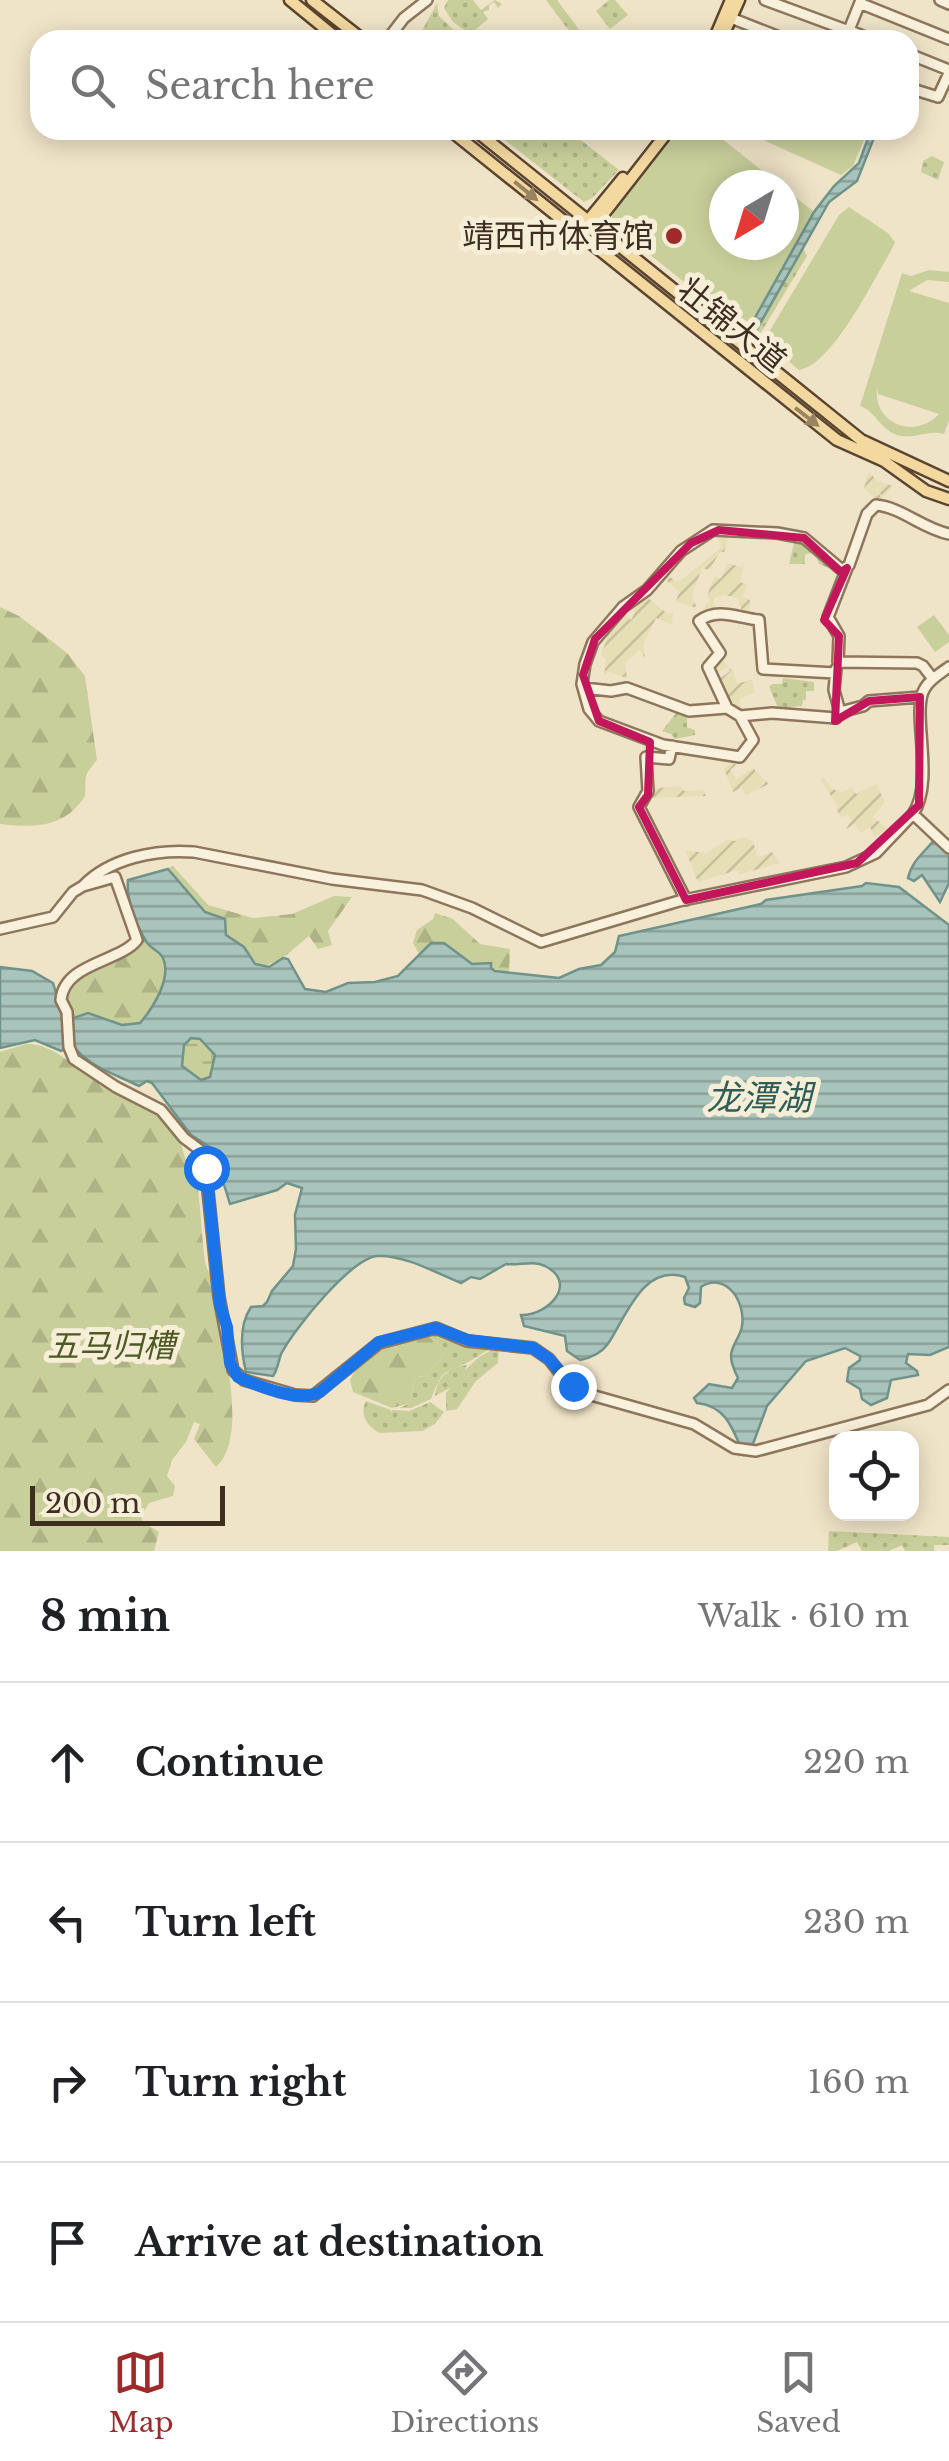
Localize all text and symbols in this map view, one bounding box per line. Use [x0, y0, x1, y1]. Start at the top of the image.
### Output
search box [30, 30, 919, 140]
icon: search [65, 58, 120, 113]
text: Search here [145, 62, 375, 109]
north arrow [709, 170, 799, 260]
one-way arrow [513, 180, 539, 201]
place label: 靖西市体育馆 [462, 216, 654, 256]
marker: 靖西市体育馆 [663, 225, 685, 247]
street label: 壮锦大道 [670, 269, 794, 381]
one-way arrow [794, 406, 819, 427]
water label: 龙潭湖 [706, 1076, 816, 1119]
route start [184, 1146, 230, 1192]
park label: 五马归槽 [47, 1326, 180, 1366]
route end [551, 1364, 597, 1410]
map controls [829, 1431, 919, 1521]
button: locate [829, 1431, 919, 1521]
scale bar [30, 1481, 225, 1526]
text: 200 m [45, 1486, 140, 1521]
text: 8 min [40, 1590, 170, 1642]
text: Walk · 610 m [698, 1596, 909, 1636]
icon: ahead [40, 1735, 95, 1790]
text: Continue [135, 1739, 324, 1786]
text: 220 m [803, 1742, 909, 1782]
icon: left [40, 1895, 95, 1950]
text: Turn left [135, 1899, 316, 1946]
text: 230 m [803, 1902, 909, 1942]
icon: right [40, 2055, 95, 2110]
text: Turn right [135, 2059, 346, 2106]
text: 160 m [808, 2062, 909, 2102]
icon: arrive [40, 2215, 95, 2270]
text: Arrive at destination [135, 2219, 544, 2266]
tab: Map [108, 2345, 173, 2440]
tab: Directions [390, 2345, 539, 2440]
tab: Saved [756, 2345, 841, 2440]

